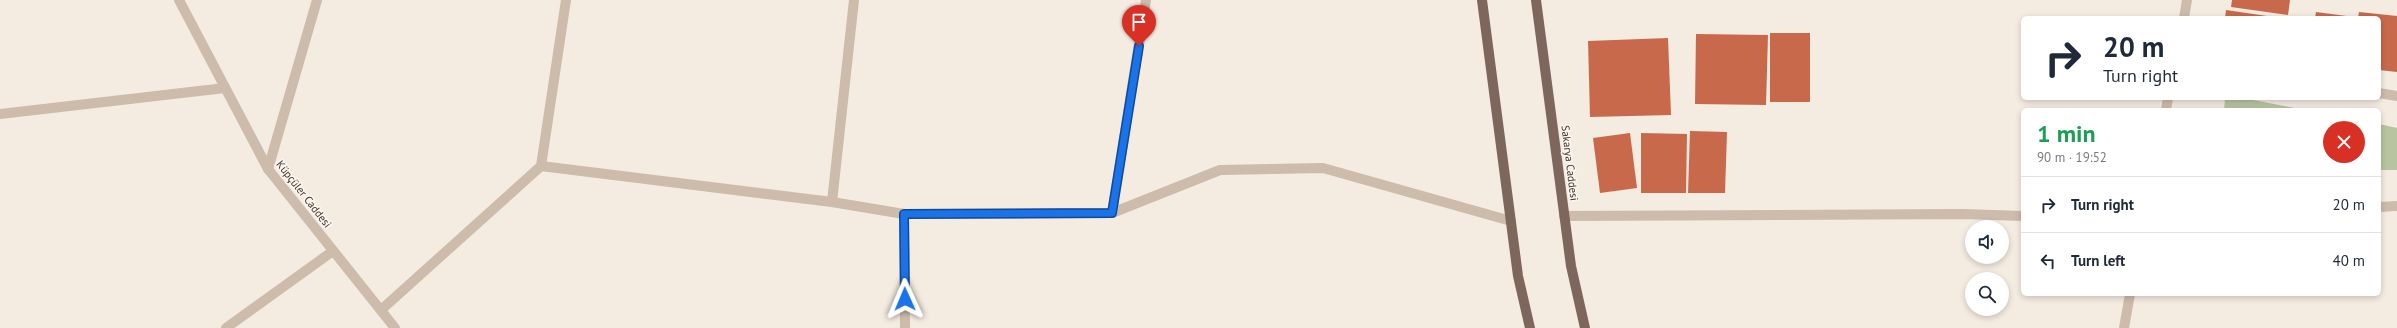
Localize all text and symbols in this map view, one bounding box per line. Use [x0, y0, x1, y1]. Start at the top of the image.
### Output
pin [1122, 5, 1156, 46]
icon: arrive [1128, 11, 1150, 33]
text: 20 m [2103, 28, 2164, 65]
icon: right [2037, 32, 2089, 84]
text: Turn right [2103, 64, 2178, 87]
text: 1 min [2037, 118, 2096, 149]
button: close [2323, 121, 2365, 163]
street label: Sakarya Caddesi [1558, 125, 1582, 202]
text: 90 m · 19:52 [2037, 149, 2107, 166]
street label: Küpçüler Caddesi [273, 158, 335, 230]
icon: right [2037, 194, 2059, 216]
text: Turn right [2071, 195, 2134, 214]
text: 20 m [2332, 195, 2365, 214]
map controls [1965, 220, 2009, 316]
button: sound [1965, 220, 2009, 264]
icon: left [2037, 250, 2059, 272]
text: Turn left [2071, 251, 2125, 270]
text: 40 m [2332, 251, 2365, 270]
button: search [1965, 272, 2009, 316]
position arrow [884, 278, 926, 320]

